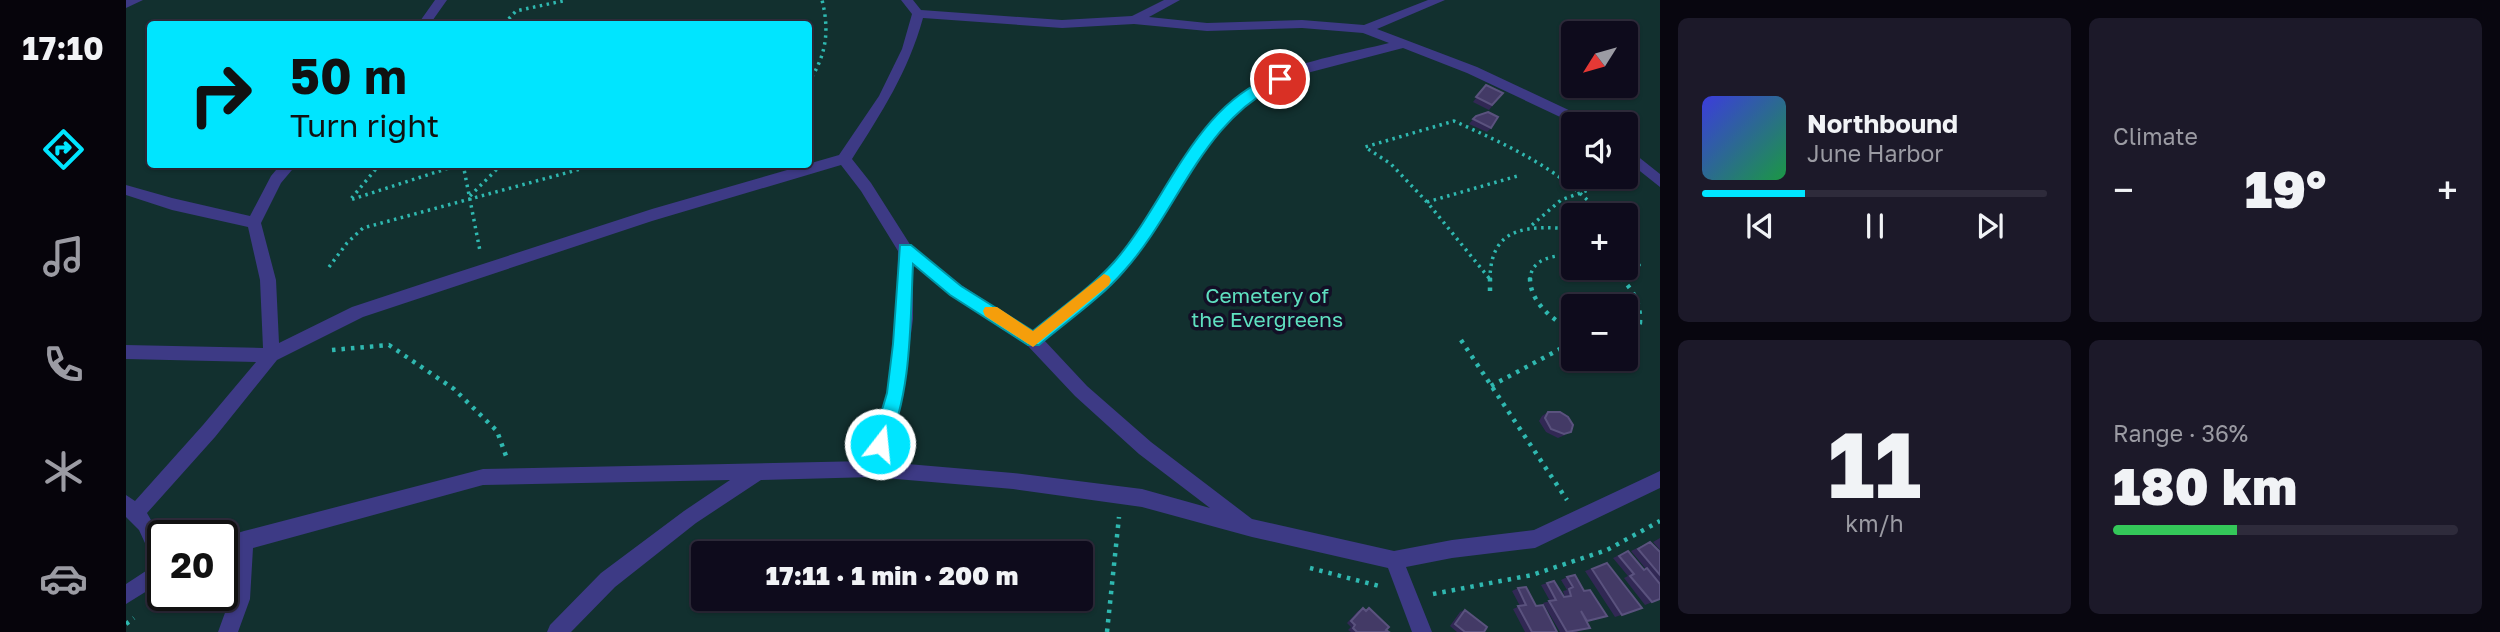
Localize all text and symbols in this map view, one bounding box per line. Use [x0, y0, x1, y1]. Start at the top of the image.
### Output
north arrow [1561, 21, 1638, 98]
map controls [1561, 21, 1638, 371]
text: 17:10 [22, 29, 104, 67]
text: 50 m [290, 46, 407, 105]
icon: right [175, 49, 266, 140]
pin [1250, 49, 1310, 109]
icon: arrive [1261, 60, 1299, 98]
text: Turn right [290, 106, 439, 144]
text: Northbound [1807, 108, 1958, 139]
button: sound [1561, 112, 1638, 189]
text: Climate [2113, 122, 2198, 150]
icon: directions [39, 125, 88, 174]
text: June Harbor [1807, 139, 1943, 167]
text: 19° [2245, 157, 2326, 219]
text: − [2113, 167, 2134, 212]
text: + [2437, 167, 2458, 212]
button: + [1561, 203, 1638, 280]
icon: previous [1741, 207, 1779, 245]
icon: pause [1856, 207, 1894, 245]
icon: next [1971, 207, 2009, 245]
icon: music [39, 232, 88, 281]
park label: Cemetery of the Evergreens [1191, 282, 1343, 332]
button: − [1561, 294, 1638, 371]
icon: phone [39, 340, 88, 389]
position arrow [843, 407, 917, 481]
text: 11 [1828, 409, 1921, 518]
text: Range · 36% [2113, 419, 2248, 447]
icon: climate [39, 447, 88, 496]
text: 180 km [2113, 454, 2297, 516]
text: km/h [1845, 509, 1904, 537]
speed limit sign: 20 [147, 520, 238, 611]
icon: car [39, 554, 88, 603]
text: 17:11 · 1 min · 200 m [766, 560, 1018, 591]

